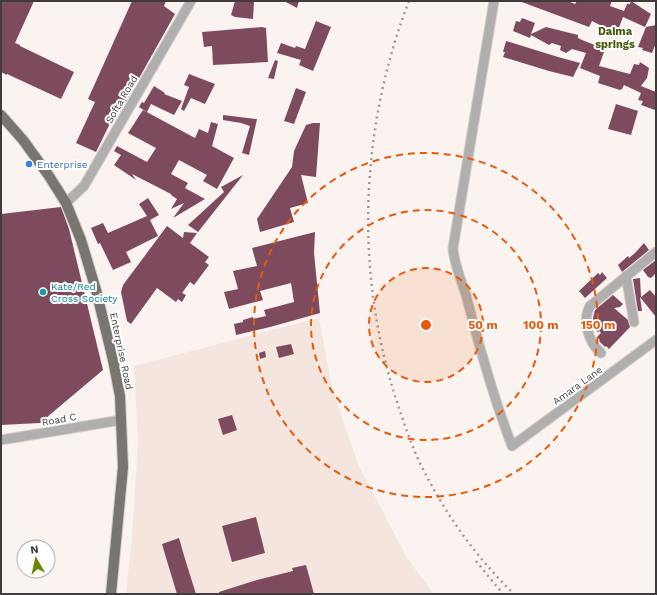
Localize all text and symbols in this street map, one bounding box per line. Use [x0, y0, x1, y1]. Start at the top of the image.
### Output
district label: Daima springs [595, 25, 635, 51]
street label: Softa Road [103, 73, 139, 125]
marker: Enterprise [24, 159, 34, 169]
place label: Enterprise [37, 159, 88, 170]
place label: Kate/Red Cross Society [51, 281, 118, 304]
marker: Kate/Red Cross Society [38, 287, 48, 297]
street label: Enterprise Road [108, 312, 135, 391]
centre of rings [419, 318, 433, 332]
text: 50 m [468, 318, 498, 332]
text: 100 m [523, 318, 559, 332]
text: 150 m [581, 318, 615, 332]
street label: Amara Lane [551, 364, 604, 407]
street label: Road C [41, 411, 77, 428]
north arrow [16, 539, 56, 579]
text: N [29, 543, 40, 557]

